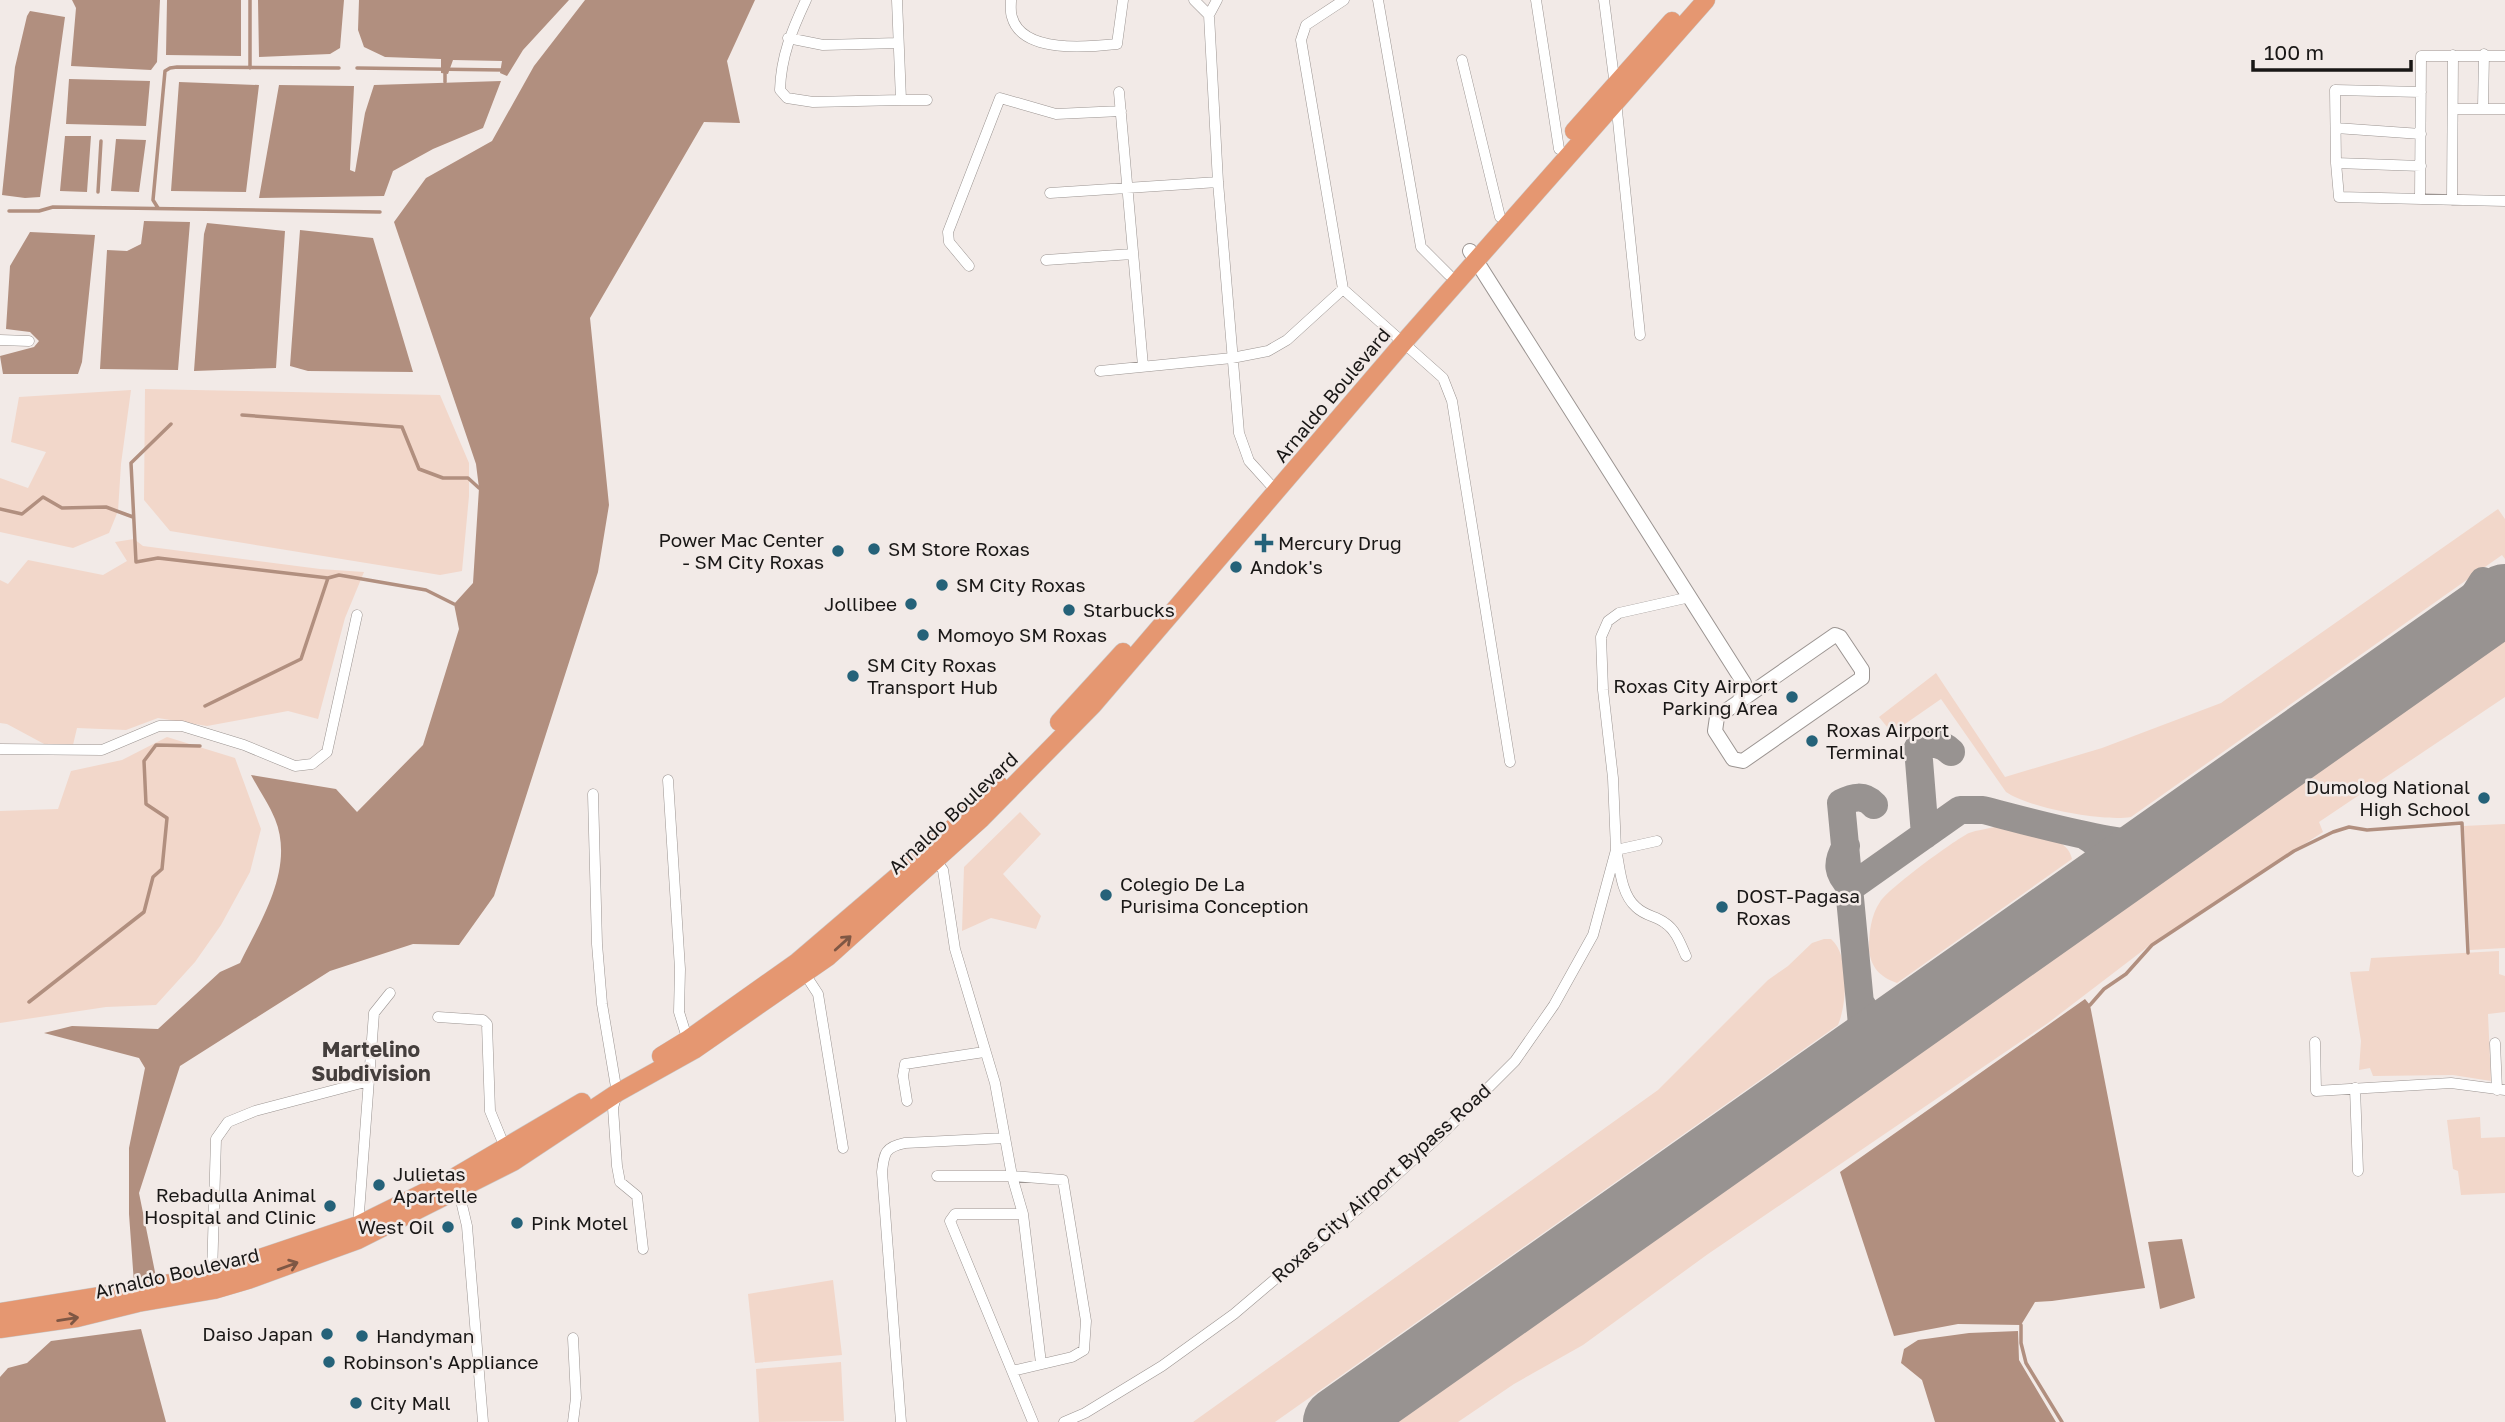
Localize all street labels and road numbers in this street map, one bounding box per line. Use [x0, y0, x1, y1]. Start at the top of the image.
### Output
street label: Arnaldo Boulevard [1269, 323, 1394, 466]
street label: Arnaldo Boulevard [883, 747, 1022, 878]
street label: Roxas City Airport Bypass Road [1267, 1078, 1495, 1287]
street label: Arnaldo Boulevard [92, 1242, 261, 1303]

